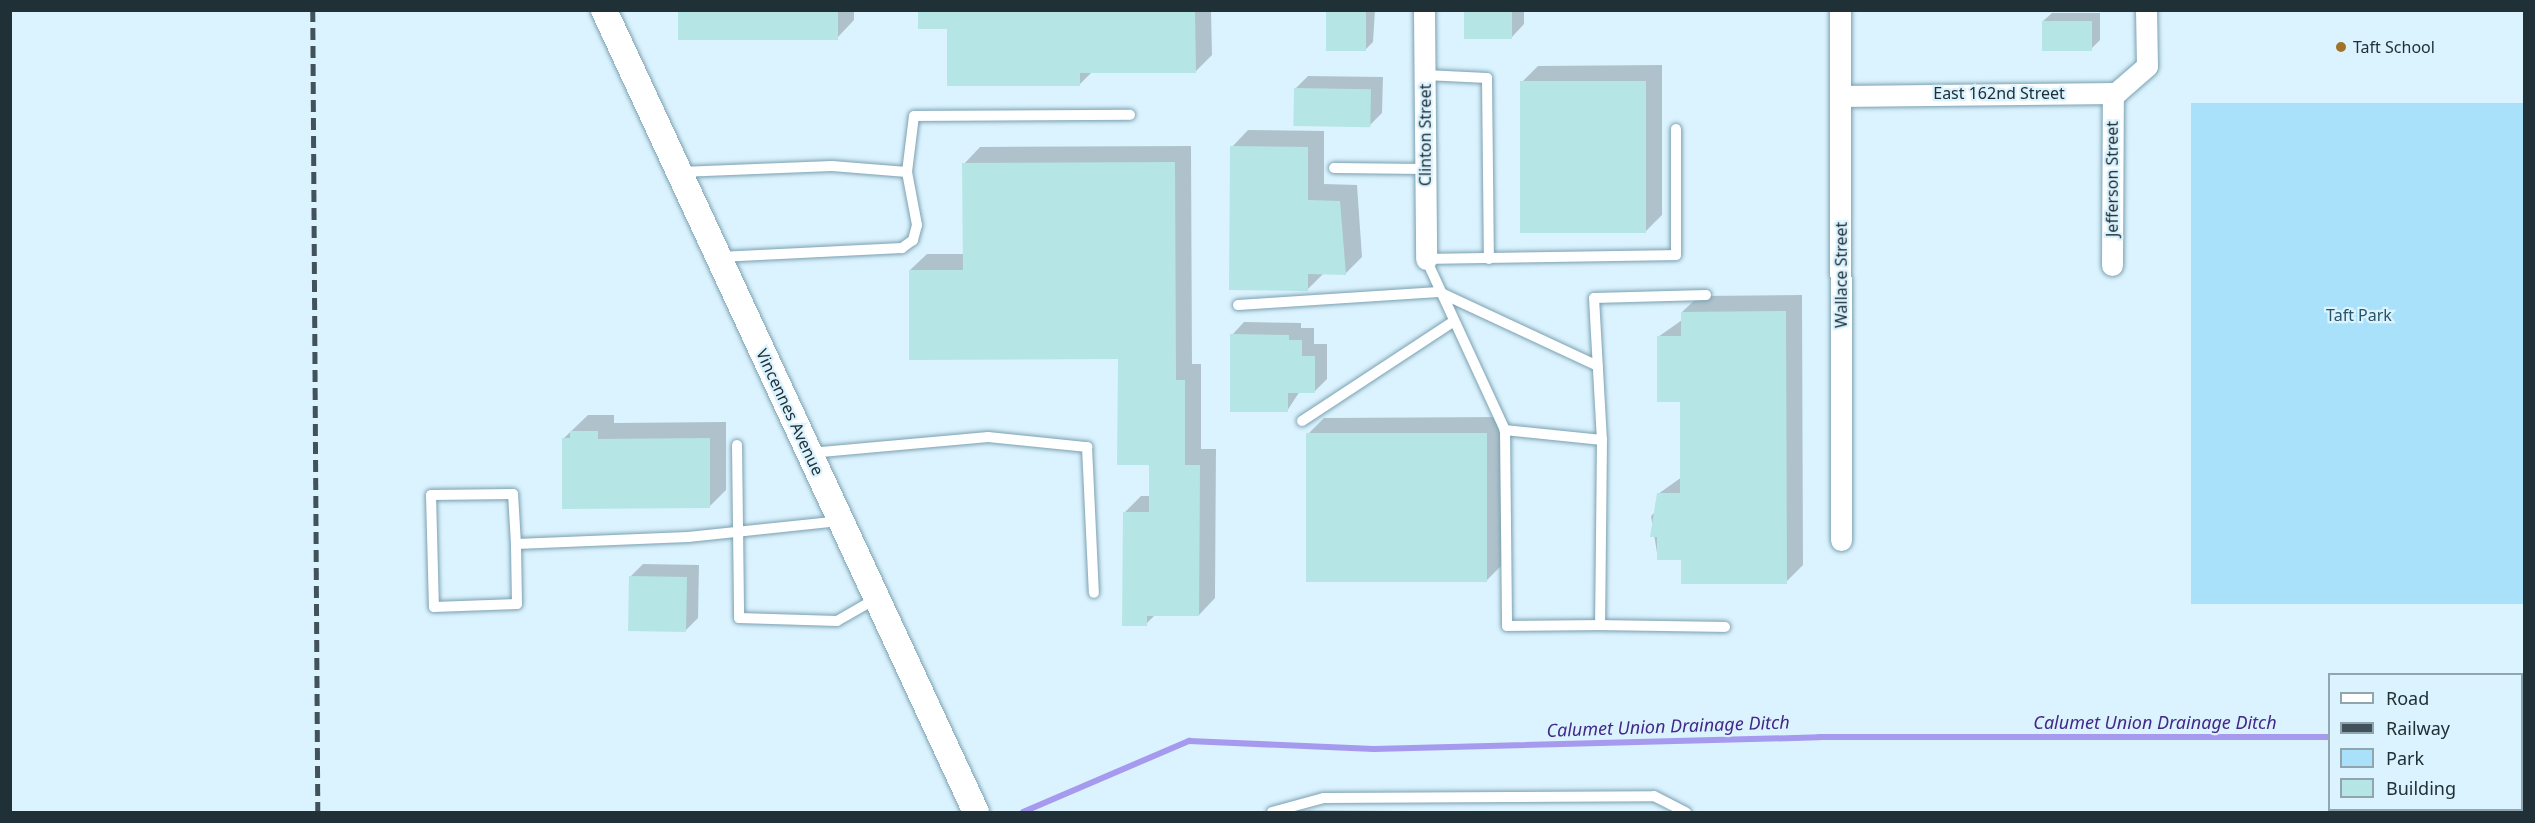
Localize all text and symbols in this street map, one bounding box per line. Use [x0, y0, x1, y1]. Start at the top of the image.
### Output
place label: Taft School [2353, 37, 2435, 57]
marker: Taft School [2334, 40, 2348, 54]
street label: East 162nd Street [1933, 83, 2065, 103]
street label: Clinton Street [1415, 84, 1435, 186]
street label: Jefferson Street [2102, 121, 2122, 237]
street label: Wallace Street [1831, 222, 1851, 328]
park label: Taft Park [2326, 305, 2392, 325]
street label: Vincennes Avenue [752, 346, 828, 478]
legend [2328, 673, 2523, 811]
text: Road [2386, 686, 2429, 710]
water label: Calumet Union Drainage Ditch [1546, 711, 1790, 741]
water label: Calumet Union Drainage Ditch [2033, 711, 2277, 733]
text: Railway [2386, 716, 2450, 740]
text: Park [2386, 746, 2424, 770]
text: Building [2386, 776, 2456, 800]

